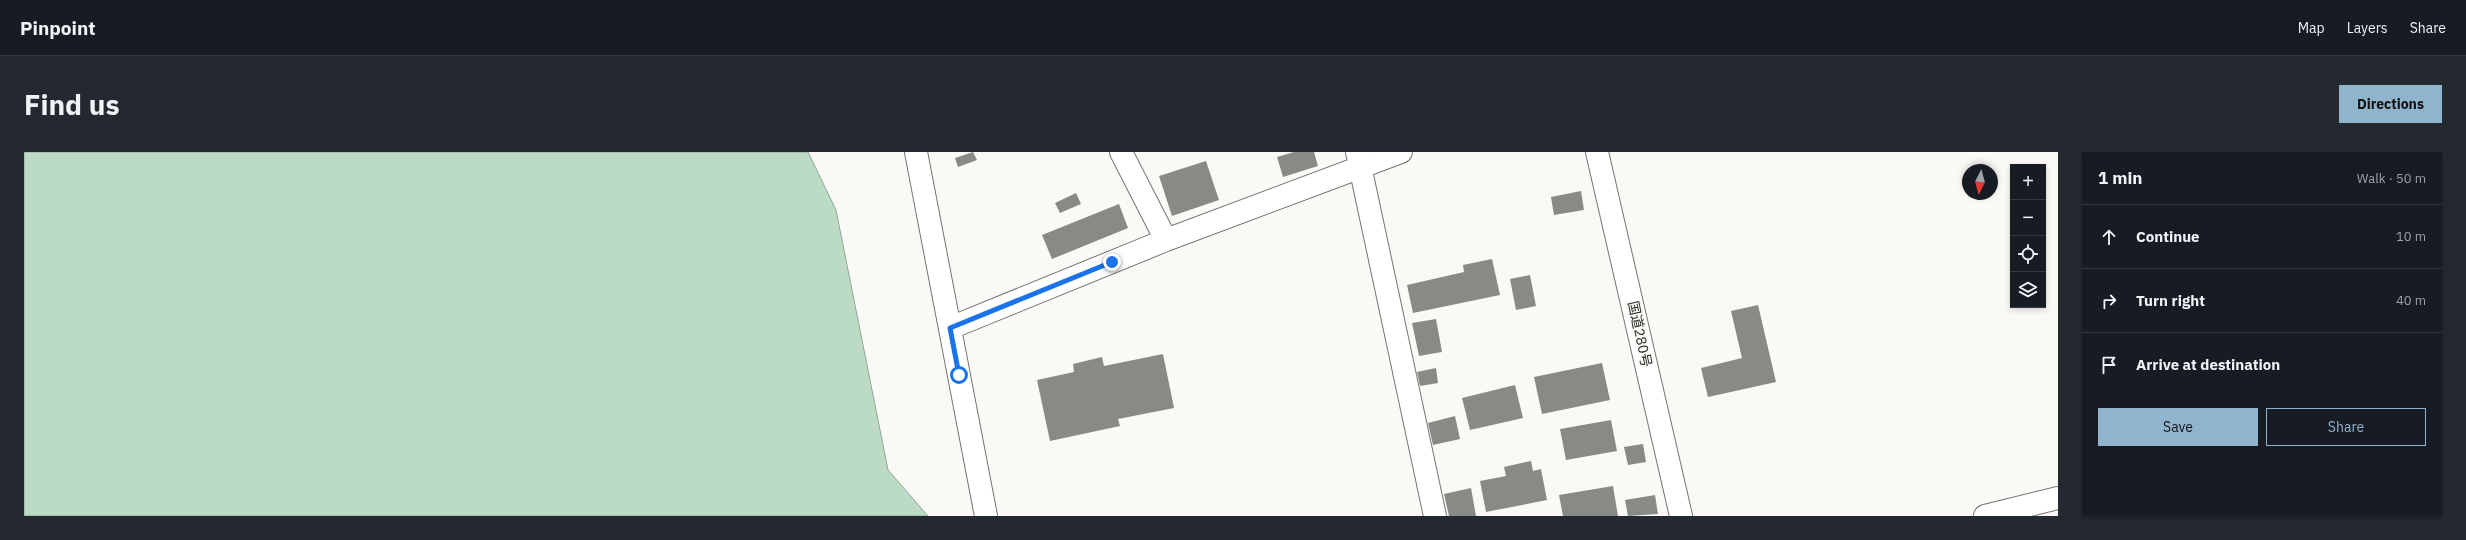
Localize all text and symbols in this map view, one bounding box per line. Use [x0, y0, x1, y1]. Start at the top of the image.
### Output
text: Pinpoint [20, 16, 96, 40]
text: Map [2298, 19, 2325, 37]
text: Layers [2347, 19, 2388, 37]
text: Share [2410, 19, 2446, 37]
button: Directions [2339, 85, 2442, 123]
text: Find us [24, 86, 120, 123]
north arrow [1962, 164, 1998, 200]
map controls [2010, 164, 2046, 308]
button: + [2010, 164, 2046, 200]
text: 1 min [2098, 167, 2142, 189]
text: Walk · 50 m [2357, 170, 2426, 187]
button: − [2010, 200, 2046, 236]
icon: ahead [2098, 226, 2120, 248]
text: Continue [2136, 227, 2200, 246]
text: 10 m [2396, 228, 2426, 245]
button: locate [2010, 236, 2046, 272]
route end [1103, 253, 1121, 271]
button: layers [2010, 272, 2046, 308]
icon: right [2098, 290, 2120, 312]
text: Turn right [2136, 291, 2205, 310]
text: 40 m [2396, 292, 2426, 309]
street label: 国道280号 [1624, 299, 1656, 369]
icon: arrive [2098, 354, 2120, 376]
text: Arrive at destination [2136, 355, 2280, 374]
route start [950, 366, 968, 384]
button: Save [2098, 408, 2258, 446]
button: Share [2266, 408, 2426, 446]

